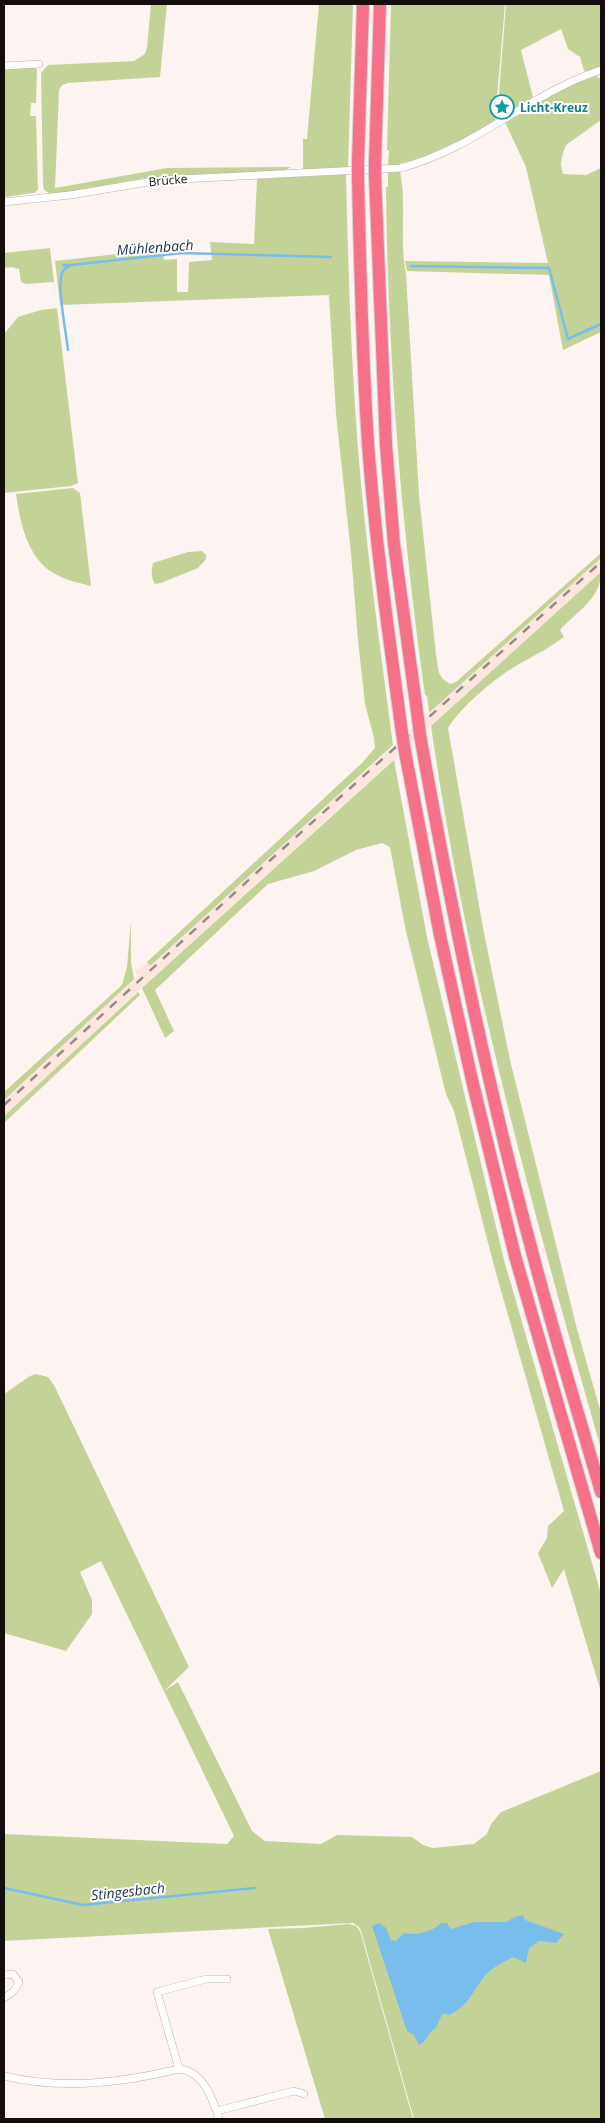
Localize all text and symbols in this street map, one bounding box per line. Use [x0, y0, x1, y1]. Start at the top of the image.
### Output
place icon: Licht-Kreuz [489, 94, 515, 120]
place label: Licht-Kreuz [520, 99, 588, 116]
street label: Brücke [148, 170, 188, 190]
water label: Mühlenbach [116, 235, 194, 259]
water label: Stingesbach [90, 1878, 166, 1904]

